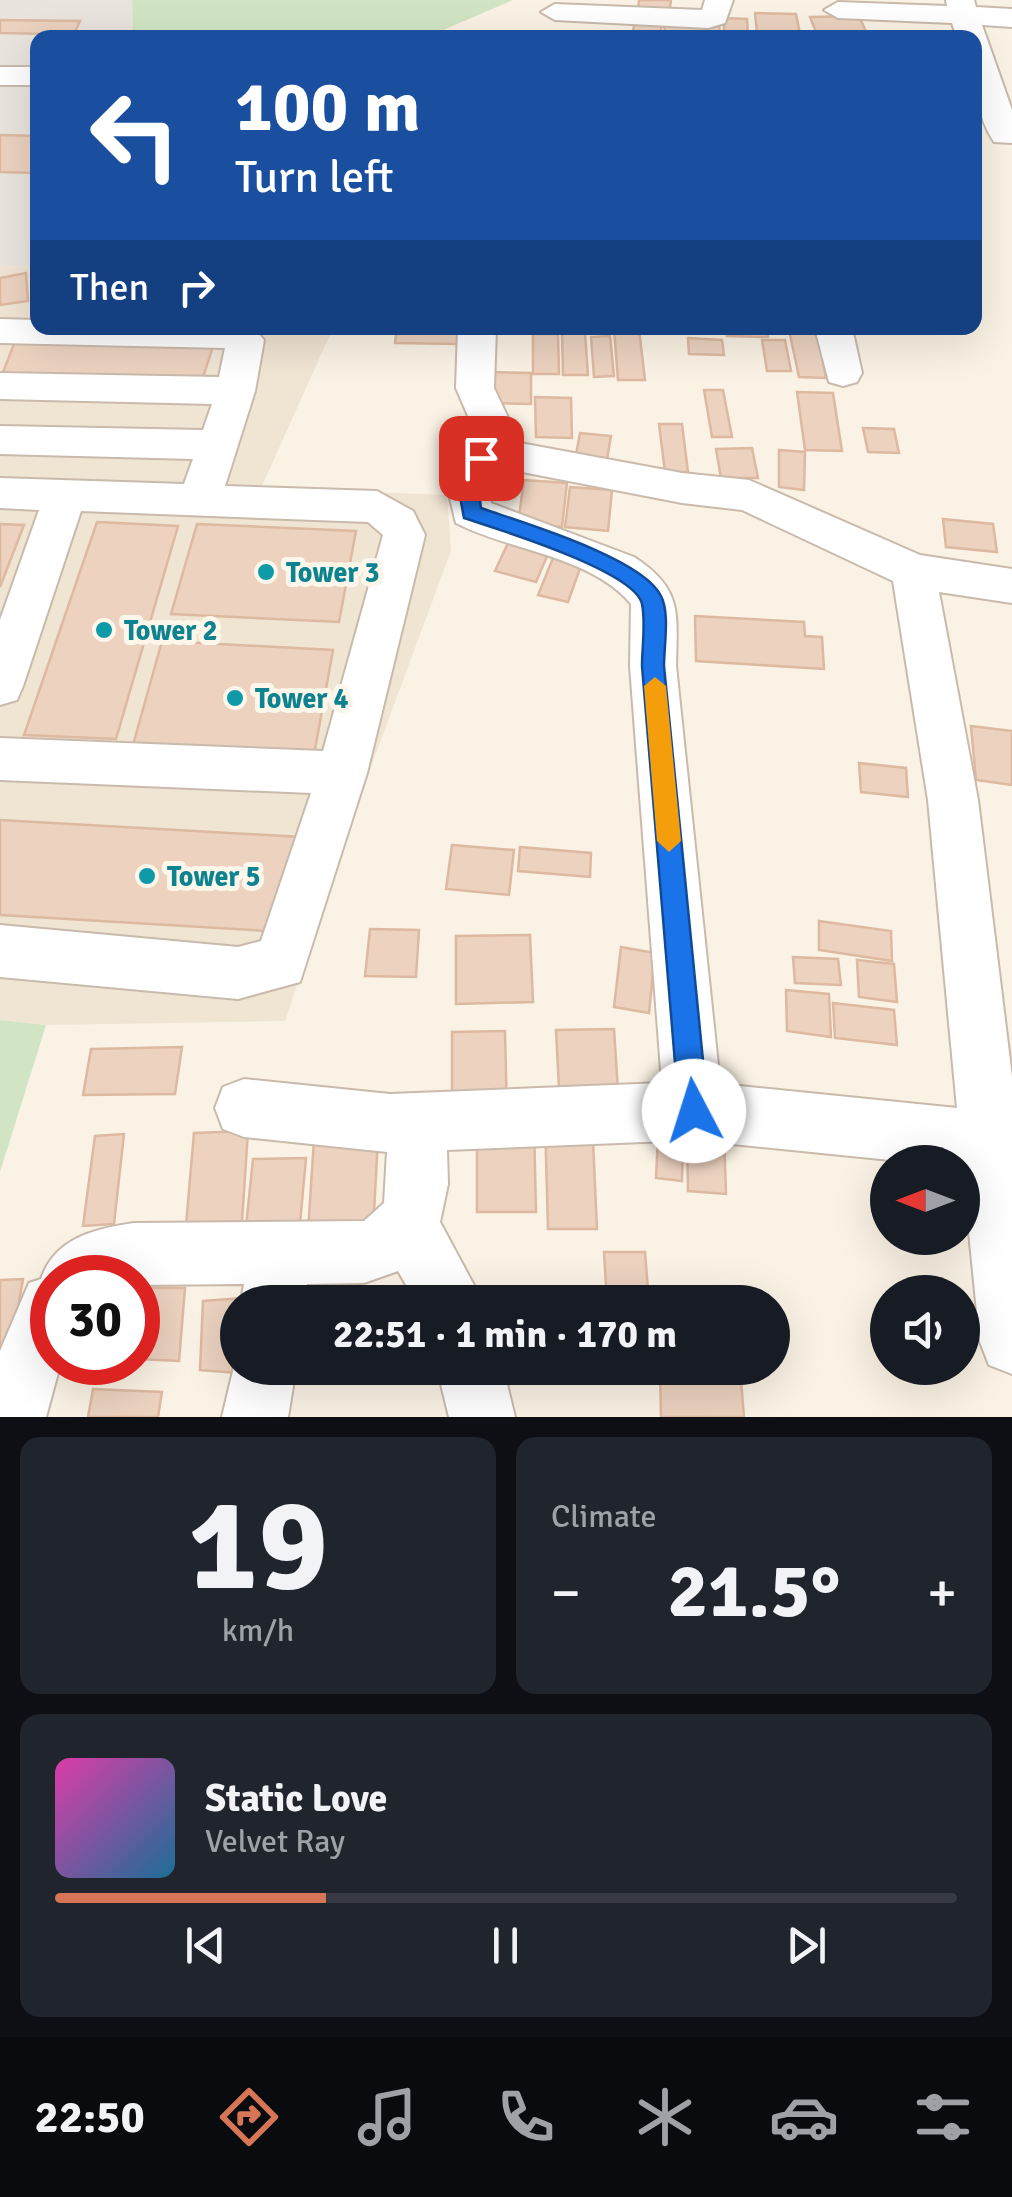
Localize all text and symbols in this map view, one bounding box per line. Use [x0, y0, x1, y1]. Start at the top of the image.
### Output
text: 100 m [235, 64, 420, 150]
icon: left [70, 70, 200, 200]
text: Turn left [235, 150, 394, 205]
icon: right [169, 260, 224, 315]
text: Then [70, 264, 149, 311]
pin [439, 416, 524, 501]
icon: arrive [454, 431, 509, 486]
place label: Tower 3 [286, 556, 380, 590]
marker: Tower 3 [255, 561, 277, 583]
place label: Tower 2 [124, 614, 218, 648]
marker: Tower 2 [93, 619, 115, 641]
place label: Tower 4 [255, 682, 349, 716]
marker: Tower 4 [224, 687, 246, 709]
place label: Tower 5 [167, 860, 261, 894]
marker: Tower 5 [136, 865, 158, 887]
position arrow [642, 1059, 746, 1163]
north arrow [870, 1145, 980, 1255]
map controls [870, 1145, 980, 1385]
speed limit sign: 30 [30, 1255, 160, 1385]
button: sound [870, 1275, 980, 1385]
text: 22:51 · 1 min · 170 m [333, 1311, 677, 1358]
text: 19 [188, 1466, 328, 1626]
text: Climate [551, 1497, 657, 1536]
text: 21.5° [668, 1545, 841, 1638]
text: − [551, 1559, 581, 1627]
text: + [927, 1559, 957, 1627]
text: km/h [222, 1611, 294, 1650]
text: Static Love [205, 1775, 387, 1822]
text: Velvet Ray [205, 1822, 345, 1861]
icon: previous [178, 1918, 233, 1973]
icon: pause [478, 1918, 533, 1973]
icon: next [779, 1918, 834, 1973]
icon: directions [214, 2082, 284, 2152]
icon: music [352, 2082, 422, 2152]
icon: phone [491, 2082, 561, 2152]
icon: climate [630, 2082, 700, 2152]
icon: car [769, 2082, 839, 2152]
icon: filters [908, 2082, 978, 2152]
text: 22:50 [34, 2090, 145, 2145]

